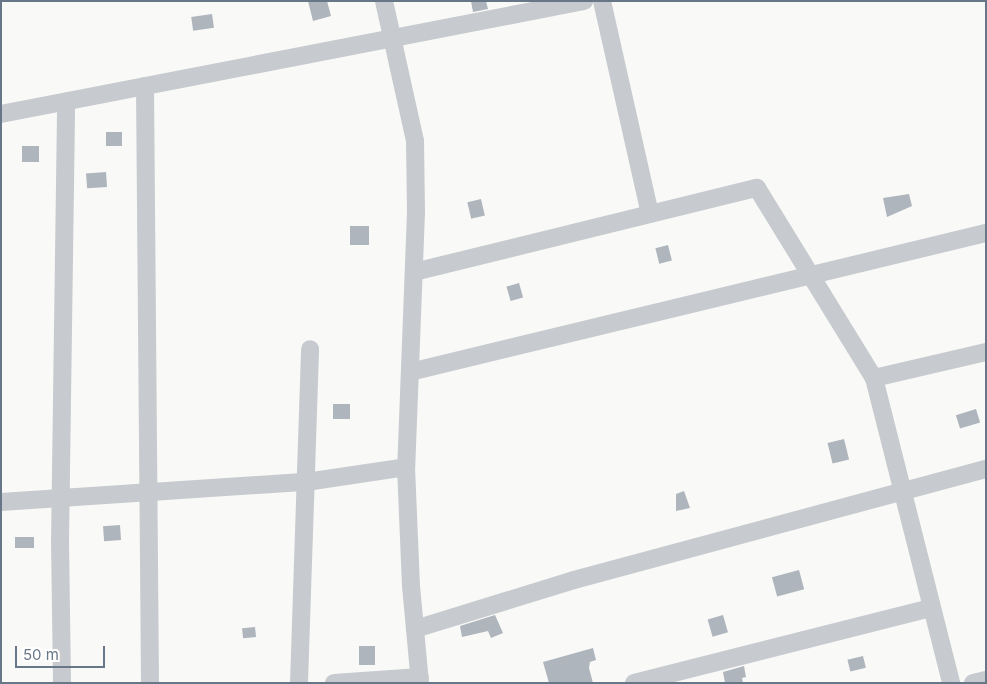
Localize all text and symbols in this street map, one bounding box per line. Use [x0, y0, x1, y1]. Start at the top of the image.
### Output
scale bar [18, 636, 108, 668]
text: 50 m [23, 645, 59, 664]

